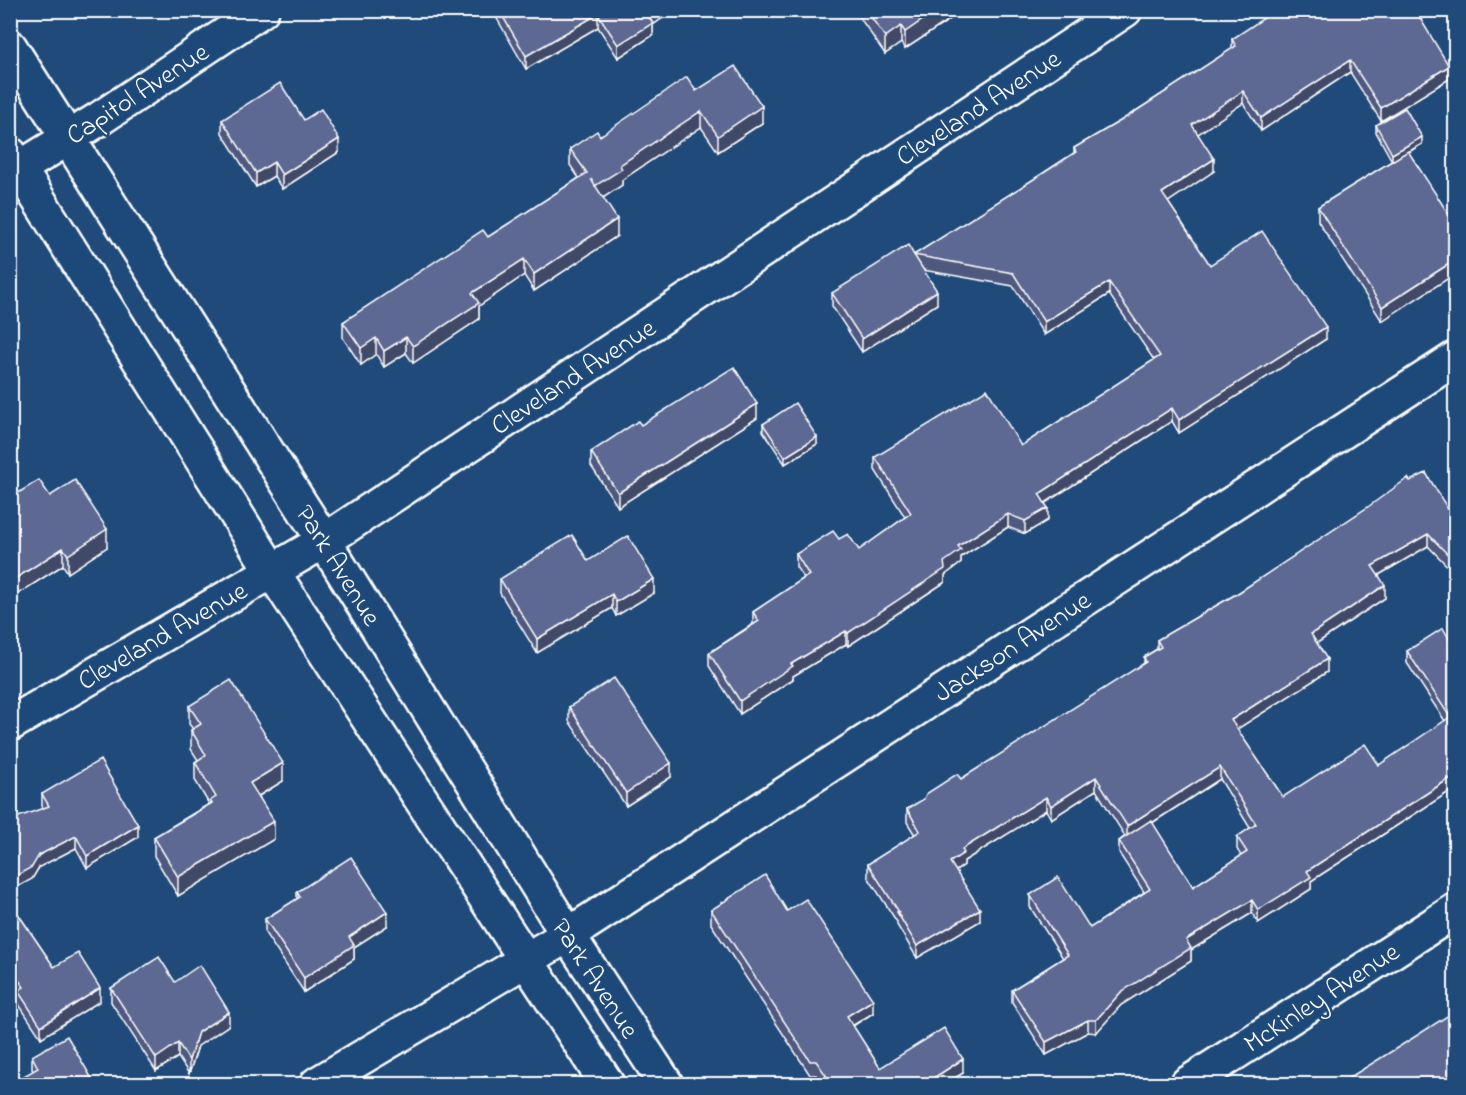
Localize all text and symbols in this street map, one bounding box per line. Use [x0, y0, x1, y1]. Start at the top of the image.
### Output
street label: Capitol Avenue [59, 34, 218, 156]
street label: Cleveland Avenue [889, 41, 1070, 177]
street label: Cleveland Avenue [484, 310, 665, 446]
street label: Park Avenue [284, 498, 390, 635]
street label: Cleveland Avenue [71, 572, 256, 702]
street label: Jackson Avenue [927, 582, 1100, 714]
street label: Park Avenue [540, 912, 648, 1048]
street label: McKinley Avenue [1237, 934, 1409, 1064]

